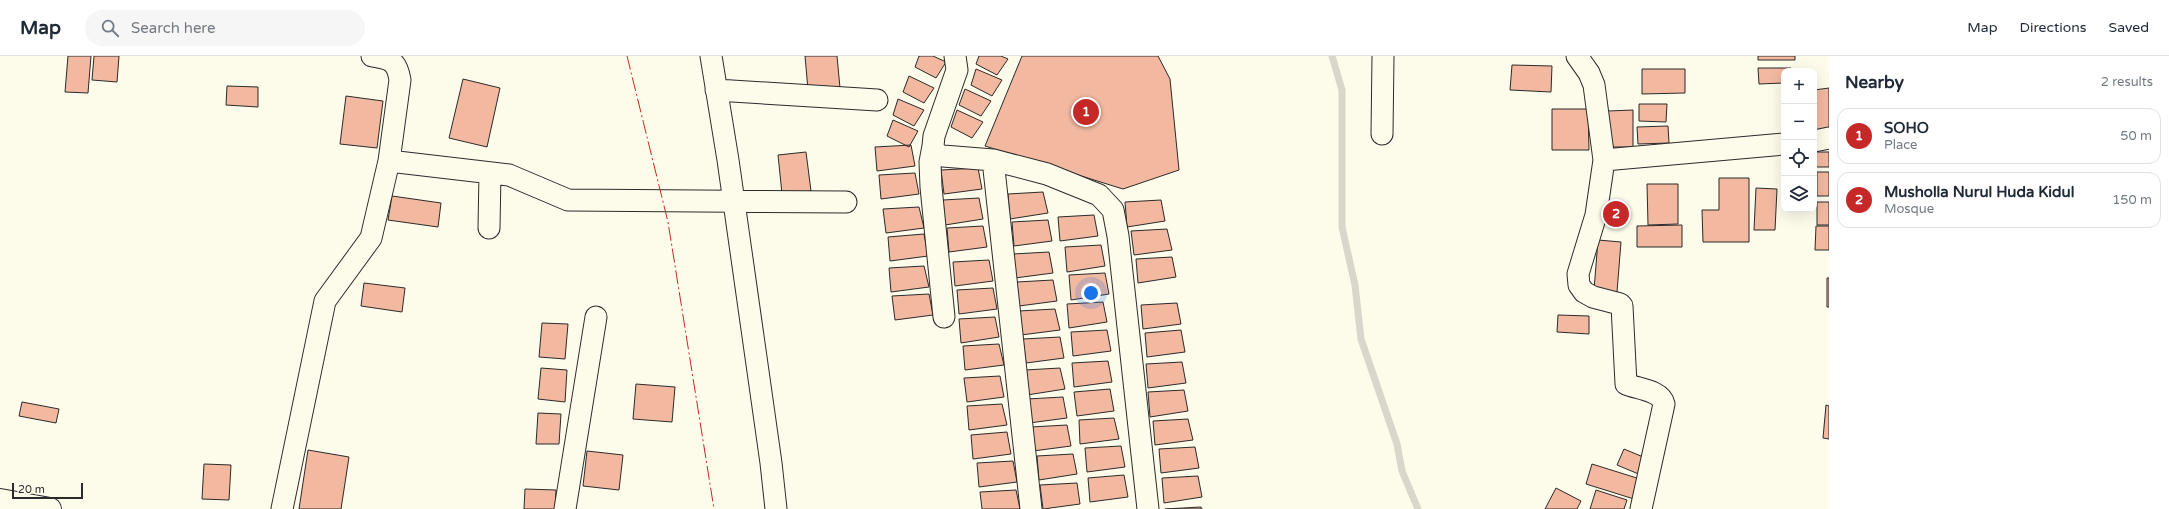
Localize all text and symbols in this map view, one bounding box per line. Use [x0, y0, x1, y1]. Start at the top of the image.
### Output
search box [85, 10, 365, 46]
text: Map [20, 17, 61, 39]
icon: search [99, 17, 121, 39]
text: Search here [131, 19, 215, 37]
text: Map [1967, 19, 1998, 36]
text: Directions [2020, 19, 2087, 36]
text: Saved [2109, 19, 2149, 36]
map controls [1781, 68, 1817, 212]
button: + [1781, 68, 1817, 104]
text: Nearby [1845, 72, 1904, 93]
text: 2 results [2101, 74, 2153, 90]
pin: 1 [1073, 97, 1099, 127]
button: − [1781, 104, 1817, 140]
text: SOHO [1884, 119, 1929, 137]
text: 1 [1855, 128, 1863, 144]
text: 50 m [2120, 128, 2152, 144]
text: Place [1884, 137, 1917, 153]
button: locate [1781, 140, 1817, 176]
button: layers [1781, 176, 1817, 212]
text: Musholla Nurul Huda Kidul [1884, 183, 2074, 201]
text: 2 [1855, 192, 1863, 208]
text: 150 m [2112, 192, 2152, 208]
pin: 2 [1603, 199, 1629, 229]
text: Mosque [1884, 201, 1934, 217]
your location [1081, 283, 1101, 303]
scale bar [12, 481, 83, 500]
text: 20 m [18, 483, 45, 496]

